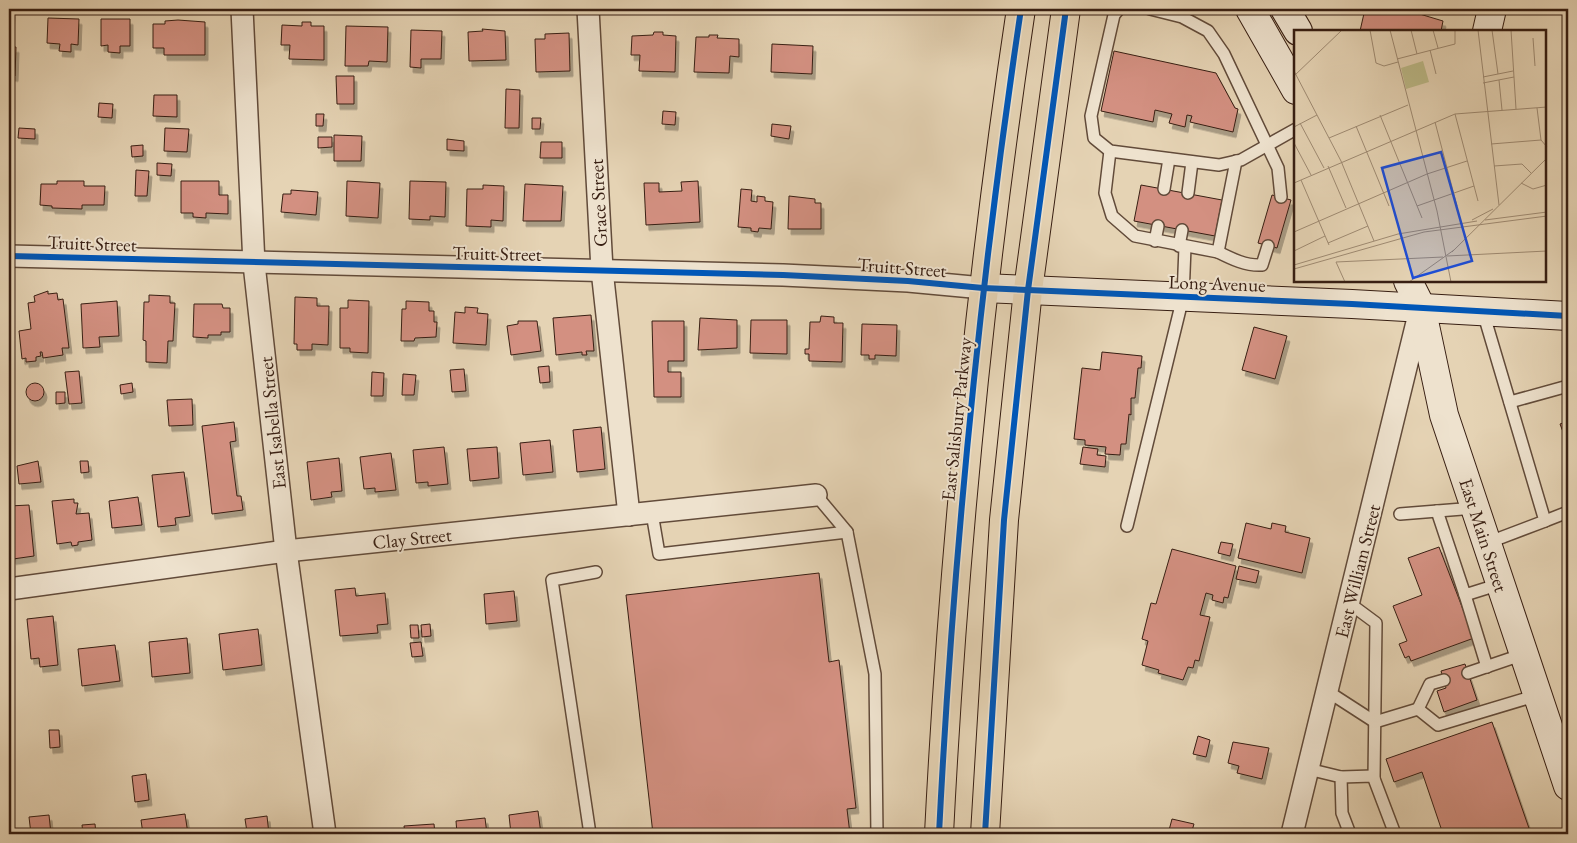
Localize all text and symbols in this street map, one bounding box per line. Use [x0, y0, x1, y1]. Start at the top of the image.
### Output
inset map [1294, 30, 1547, 282]
street label: Grace Street [584, 158, 613, 248]
street label: Truitt Street [47, 229, 137, 258]
street label: Truitt Street [452, 240, 542, 267]
street label: Truitt Street [857, 252, 947, 283]
street label: Long Avenue [1168, 269, 1266, 298]
street label: East Salisbury Parkway [935, 335, 978, 502]
street label: East Isabella Street [253, 355, 292, 491]
street label: East Main Street [1453, 475, 1514, 595]
street label: East William Street [1329, 502, 1386, 641]
street label: Clay Street [371, 522, 453, 555]

